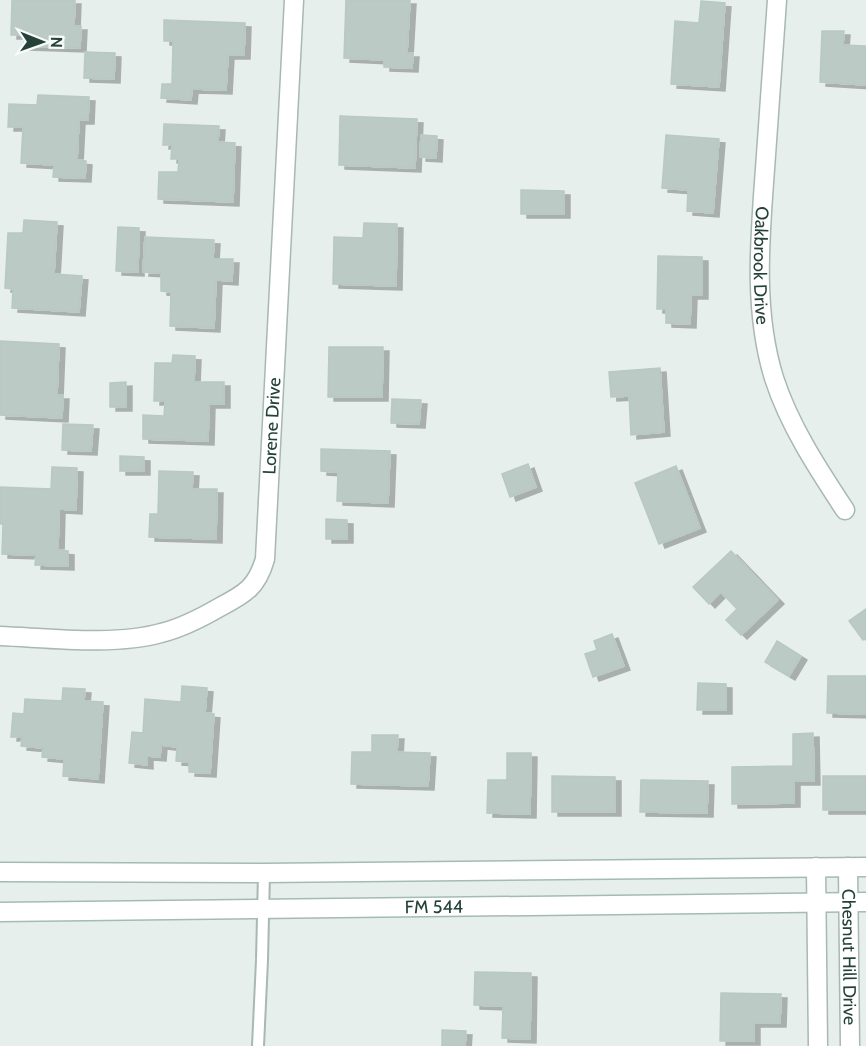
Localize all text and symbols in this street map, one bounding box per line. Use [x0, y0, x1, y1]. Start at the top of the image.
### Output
north arrow [12, 12, 72, 72]
text: N [47, 36, 66, 48]
street label: Oakbrook Drive [749, 206, 774, 326]
street label: Lorene Drive [258, 377, 285, 475]
street label: Chesnut Hill Drive [837, 889, 861, 1025]
street label: FM 544 [405, 896, 463, 918]

